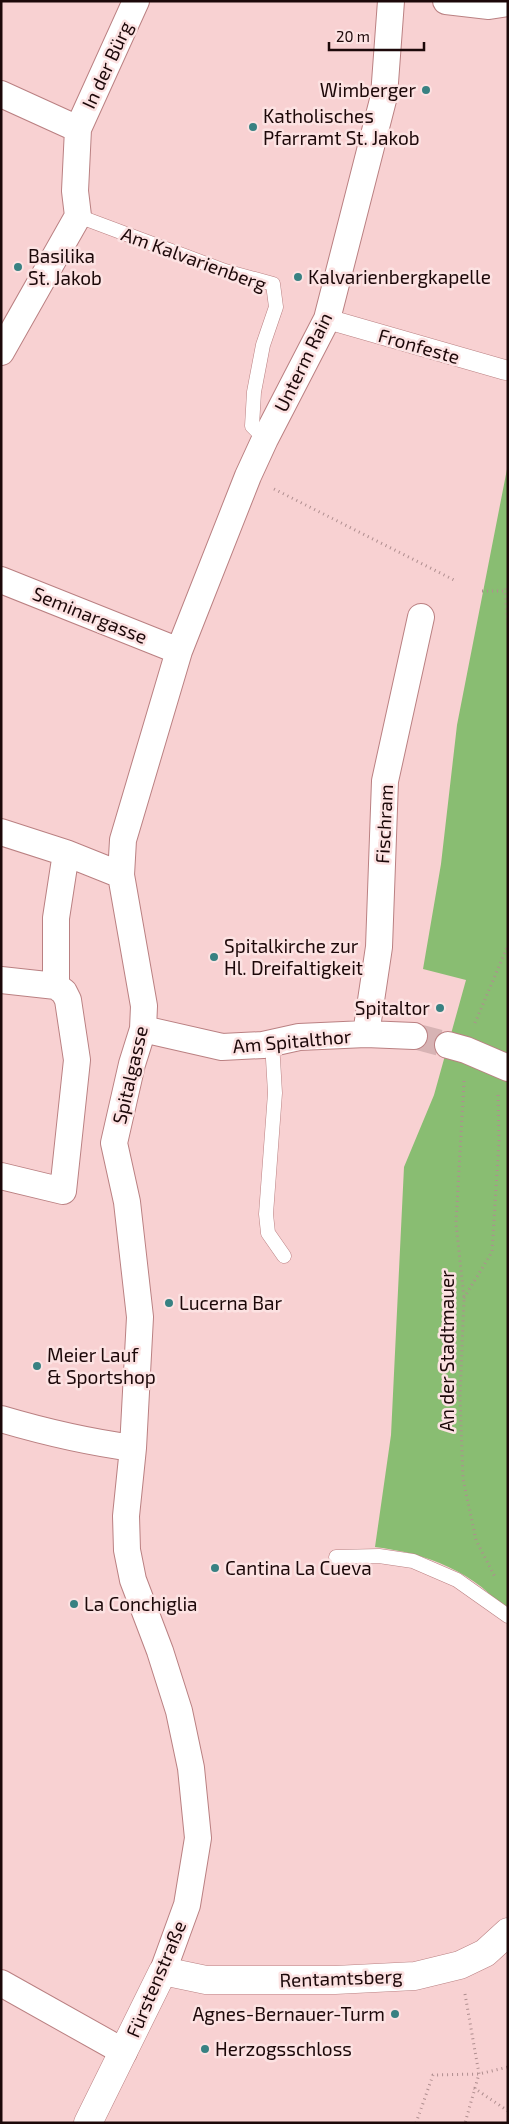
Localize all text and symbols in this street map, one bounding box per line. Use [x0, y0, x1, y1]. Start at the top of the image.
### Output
street label: In der Bürg [76, 17, 137, 112]
scale bar [329, 20, 424, 52]
text: 20 m [336, 27, 370, 45]
place label: Wimberger [320, 78, 416, 101]
marker: Wimberger [420, 84, 432, 96]
place label: Katholisches Pfarramt St. Jakob [263, 104, 420, 149]
marker: Katholisches Pfarramt St. Jakob [247, 121, 259, 133]
street label: Am Kalvarienberg [118, 222, 270, 296]
place label: Basilika St. Jakob [28, 244, 102, 289]
marker: Basilika St. Jakob [12, 261, 24, 273]
place label: Kalvarienbergkapelle [308, 265, 491, 288]
marker: Kalvarienbergkapelle [292, 271, 304, 283]
street label: Unterm Rain [269, 308, 336, 415]
street label: Fronfeste [376, 323, 462, 368]
street label: Seminargasse [29, 581, 151, 648]
street label: Fischram [370, 784, 397, 864]
place label: Spitalkirche zur Hl. Dreifaltigkeit [224, 934, 363, 979]
marker: Spitalkirche zur Hl. Dreifaltigkeit [208, 951, 220, 963]
place label: Spitaltor [355, 996, 430, 1019]
marker: Spitaltor [434, 1002, 446, 1014]
street label: Spitalgasse [107, 1024, 152, 1126]
street label: Am Spitalthor [232, 1024, 353, 1057]
street label: An der Stadtmauer [435, 1270, 458, 1432]
place label: Lucerna Bar [179, 1291, 282, 1314]
marker: Lucerna Bar [163, 1297, 175, 1309]
place label: Meier Lauf & Sportshop [47, 1343, 156, 1388]
marker: Meier Lauf & Sportshop [31, 1360, 43, 1372]
place label: Cantina La Cueva [225, 1556, 372, 1579]
marker: Cantina La Cueva [209, 1562, 221, 1574]
place label: La Conchiglia [84, 1592, 198, 1615]
marker: La Conchiglia [68, 1598, 80, 1610]
street label: Fürstenstraße [121, 1917, 190, 2041]
street label: Rentamtsberg [279, 1964, 403, 1991]
place label: Agnes-Bernauer-Turm [192, 2002, 385, 2025]
marker: Agnes-Bernauer-Turm [389, 2008, 401, 2020]
place label: Herzogsschloss [215, 2037, 352, 2060]
marker: Herzogsschloss [199, 2043, 211, 2055]

